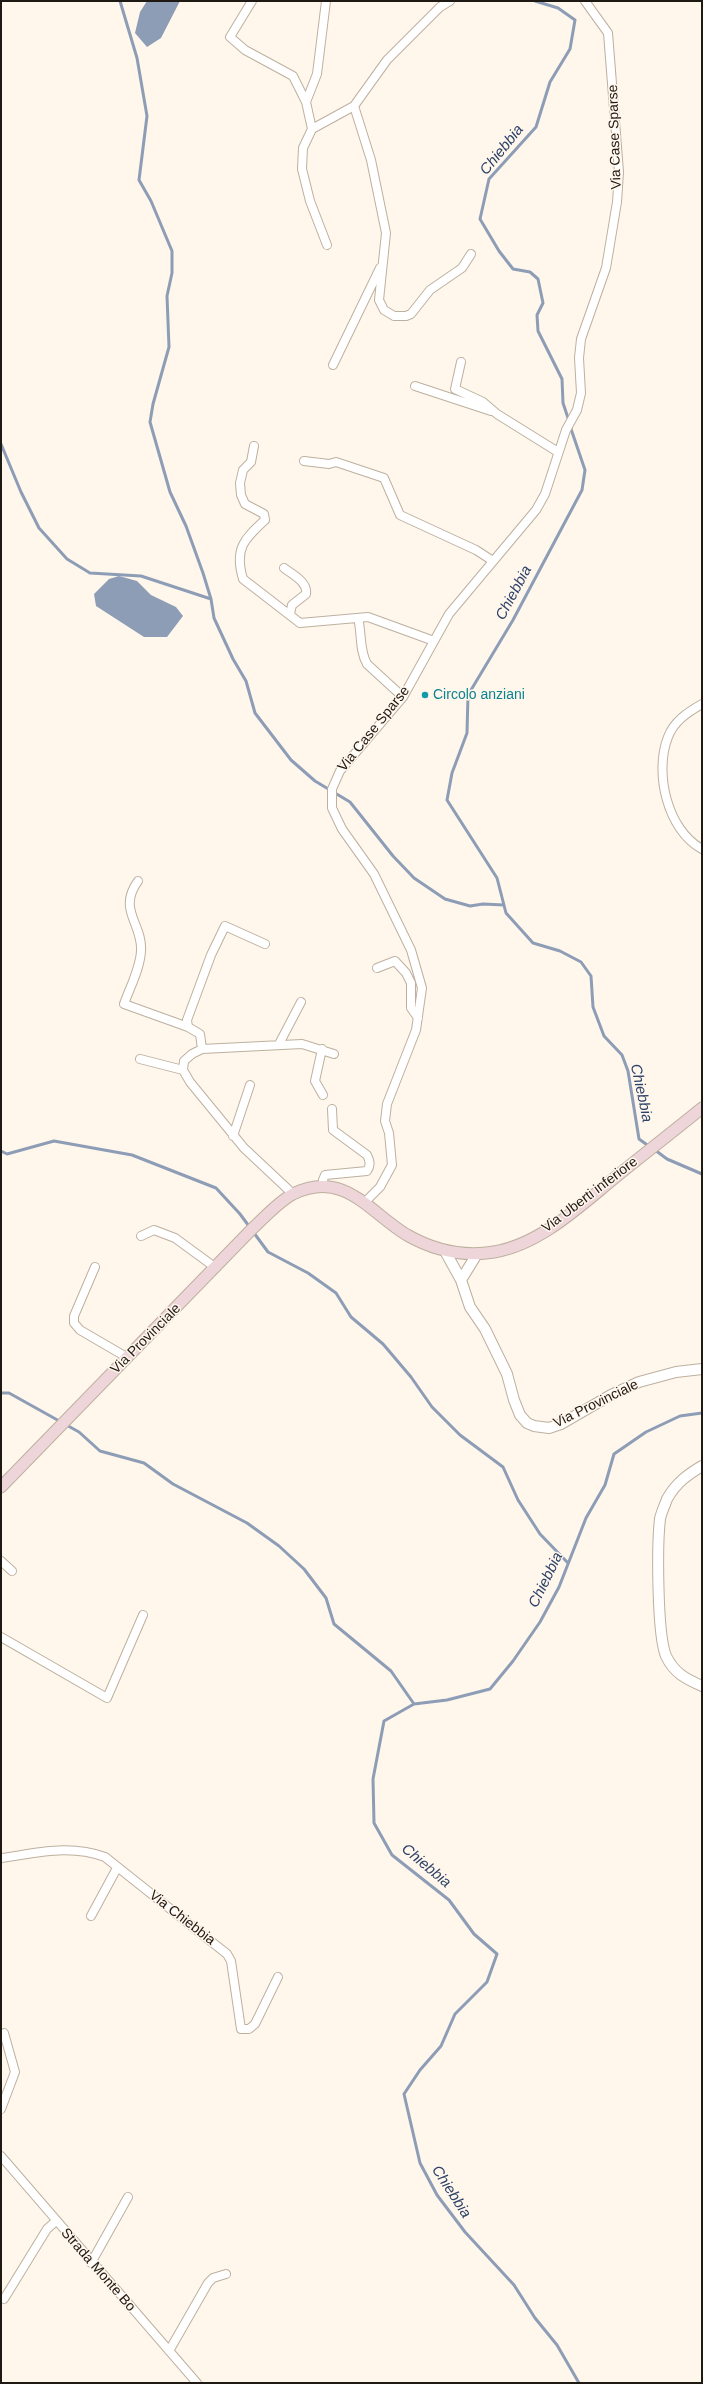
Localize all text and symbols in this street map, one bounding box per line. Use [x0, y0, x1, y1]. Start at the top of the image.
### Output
street label: Via Case Sparse [605, 84, 625, 190]
water label: Chiebbia [476, 121, 528, 179]
water label: Chiebbia [492, 563, 536, 623]
street label: Via Case Sparse [334, 683, 414, 775]
place label: Circolo anziani [433, 687, 525, 703]
marker: Circolo anziani [420, 690, 430, 700]
water label: Chiebbia [626, 1062, 656, 1124]
street label: Via Uberti inferiore [539, 1153, 641, 1237]
street label: Via Provinciale [107, 1300, 185, 1378]
street label: Via Provinciale [551, 1376, 641, 1432]
water label: Chiebbia [525, 1549, 567, 1611]
water label: Chiebbia [398, 1840, 454, 1892]
street label: Via Chiebbia [146, 1887, 218, 1949]
water label: Chiebbia [427, 2162, 475, 2222]
street label: Strada Monte Bo [57, 2225, 139, 2315]

